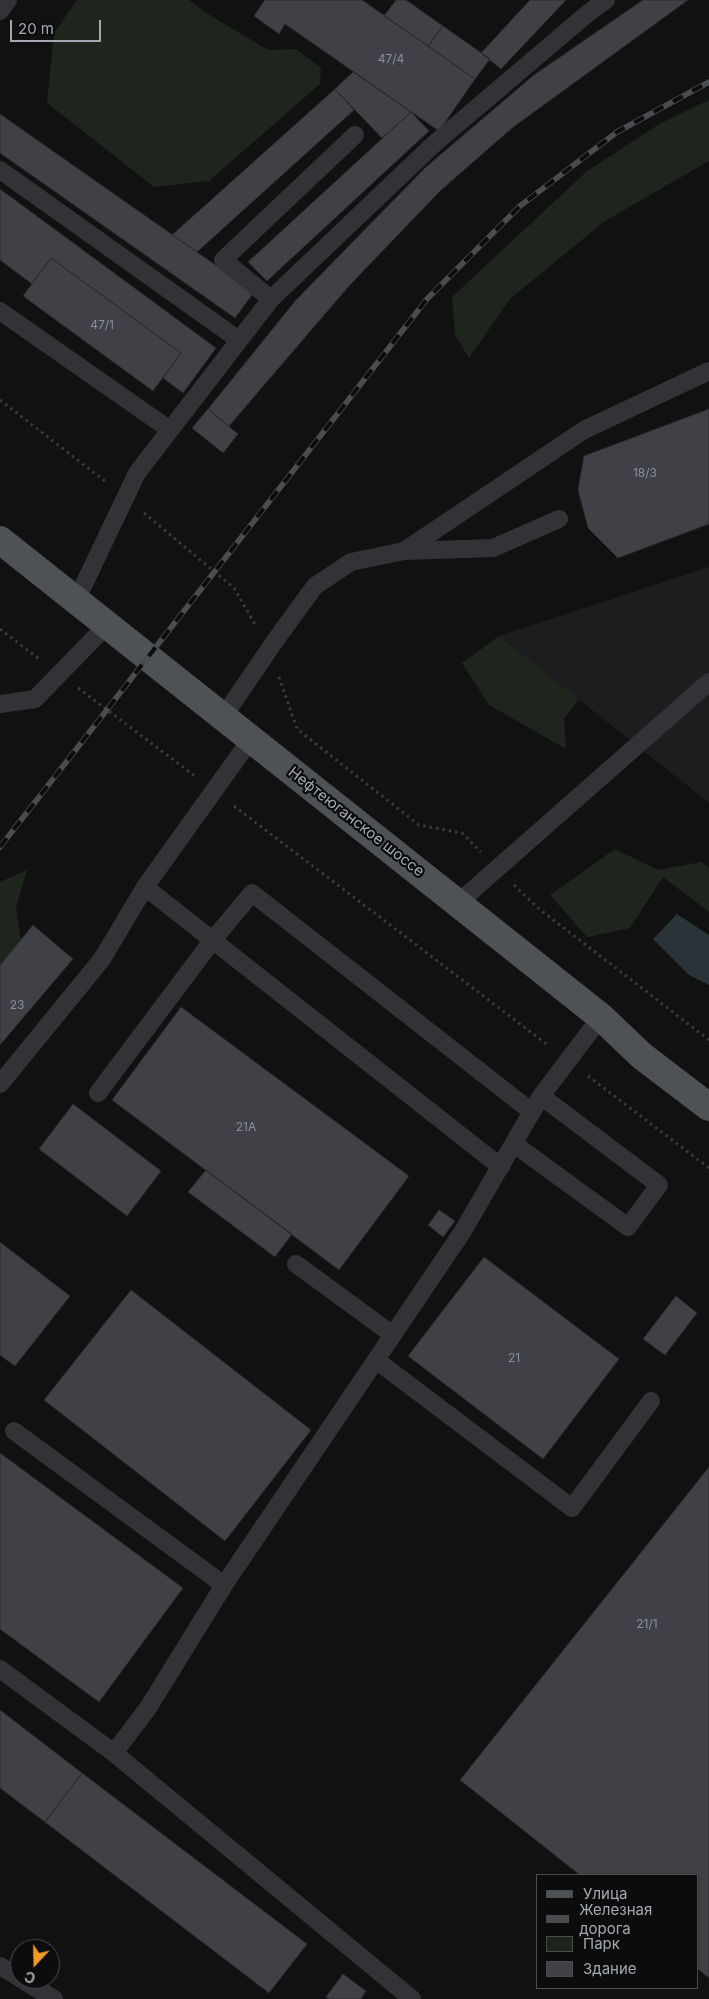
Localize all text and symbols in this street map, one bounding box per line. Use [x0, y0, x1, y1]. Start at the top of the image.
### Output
scale bar [12, 10, 104, 42]
text: 20 m [18, 19, 54, 38]
house number: 47/4 [378, 52, 404, 66]
house number: 47/1 [90, 318, 114, 332]
house number: 18/3 [633, 466, 657, 480]
street label: Нефтеюганское шоссе [284, 763, 428, 881]
house number: 23 [10, 998, 24, 1012]
house number: 21А [236, 1120, 256, 1134]
house number: 21 [508, 1351, 520, 1365]
house number: 21/1 [636, 1617, 658, 1631]
legend [536, 1874, 699, 1989]
text: Улица [583, 1884, 627, 1903]
text: Железная дорога [579, 1900, 652, 1938]
text: Парк [583, 1934, 620, 1953]
north arrow [10, 1939, 60, 1989]
text: Здание [583, 1959, 637, 1978]
text: С [22, 1968, 38, 1987]

